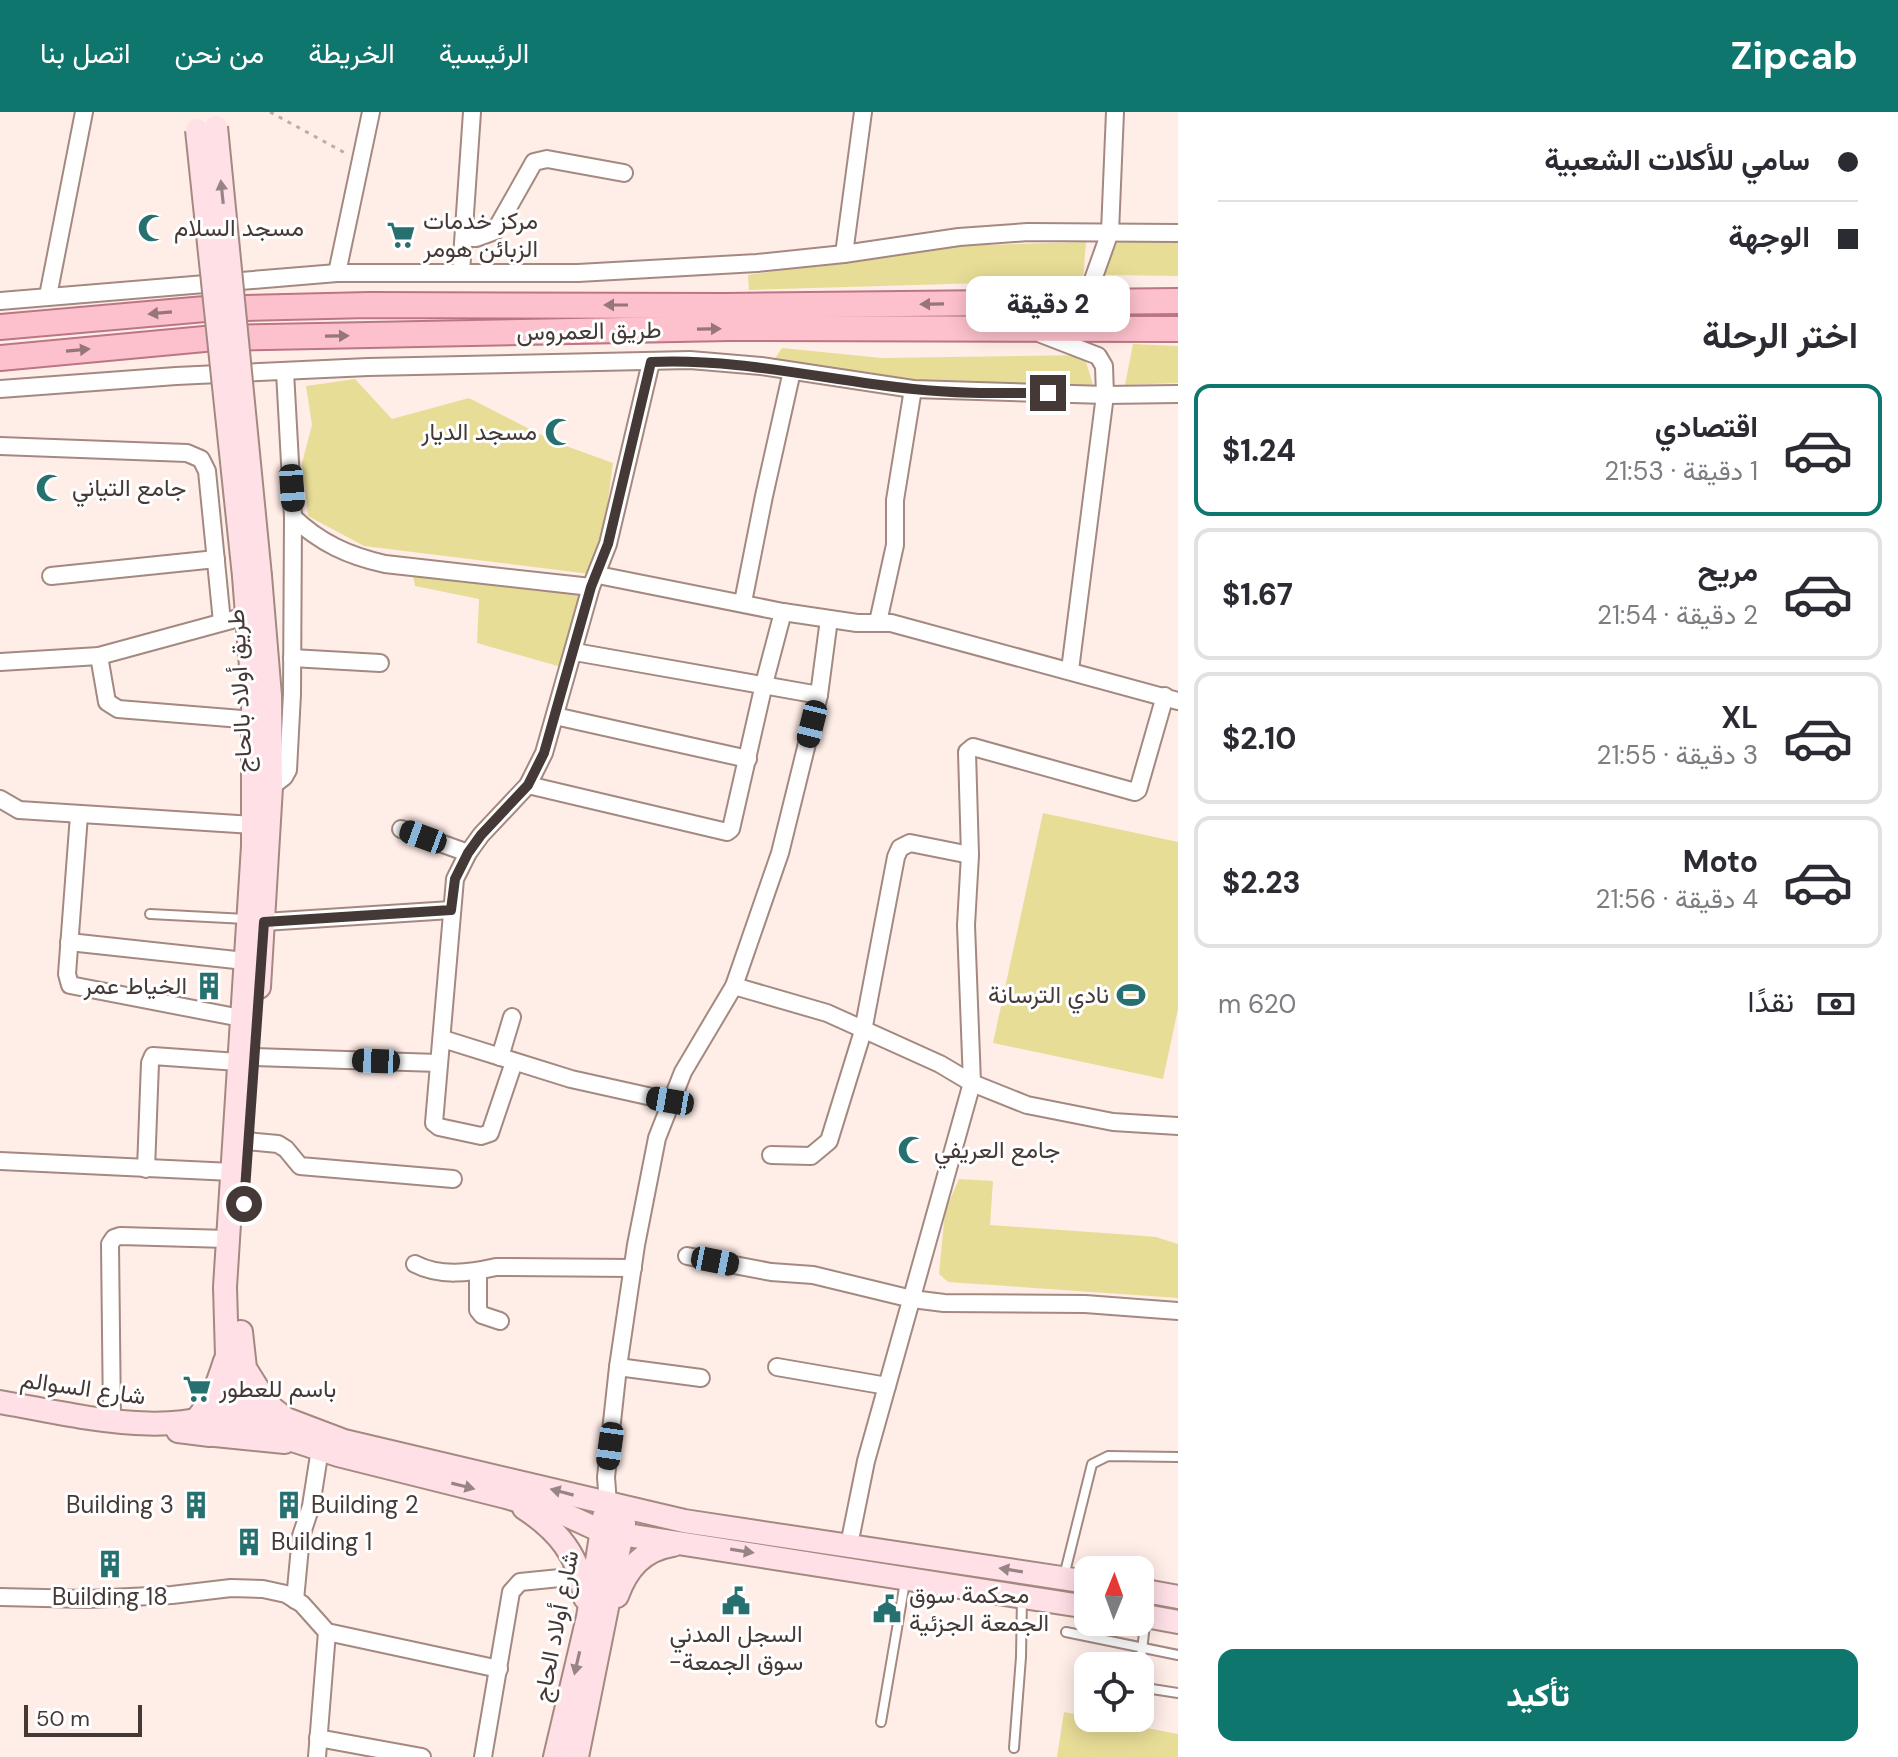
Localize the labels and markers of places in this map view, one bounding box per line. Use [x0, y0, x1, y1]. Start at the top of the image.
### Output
place label: مركز خدمات الزبائن هومر [422, 205, 538, 264]
place label: مسجد السلام [174, 212, 304, 244]
mosque icon: مسجد السلام [137, 213, 167, 243]
supermarket icon: مركز خدمات الزبائن هومر [386, 220, 416, 250]
place label: مسجد الديار [420, 416, 537, 447]
mosque icon: مسجد الديار [544, 417, 574, 447]
place label: جامع التياني [72, 472, 186, 507]
mosque icon: جامع التياني [35, 473, 65, 503]
place label: الخياط عمر [82, 970, 187, 1001]
building icon: الخياط عمر [194, 971, 224, 1001]
place label: نادي الترسانة [988, 979, 1109, 1014]
sports icon: نادي الترسانة [1116, 980, 1146, 1010]
place label: جامع العريفي [934, 1134, 1060, 1169]
mosque icon: جامع العريفي [897, 1135, 927, 1165]
place label: باسم للعطور [218, 1373, 336, 1405]
supermarket icon: باسم للعطور [182, 1374, 212, 1404]
place label: Building 3 [66, 1489, 174, 1520]
place label: Building 2 [311, 1489, 419, 1520]
building icon: Building 3 [181, 1490, 211, 1520]
building icon: Building 2 [274, 1490, 304, 1520]
place label: Building 1 [271, 1526, 372, 1557]
building icon: Building 1 [234, 1527, 264, 1557]
building icon: Building 18 [95, 1549, 125, 1579]
place label: محكمة سوق الجمعة الجزئية [909, 1579, 1049, 1638]
place label: Building 18 [52, 1581, 168, 1612]
public building icon: السجل المدني -سوق الجمعة [721, 1586, 751, 1616]
public building icon: محكمة سوق الجمعة الجزئية [872, 1594, 902, 1624]
place label: السجل المدني -سوق الجمعة [669, 1618, 803, 1677]

